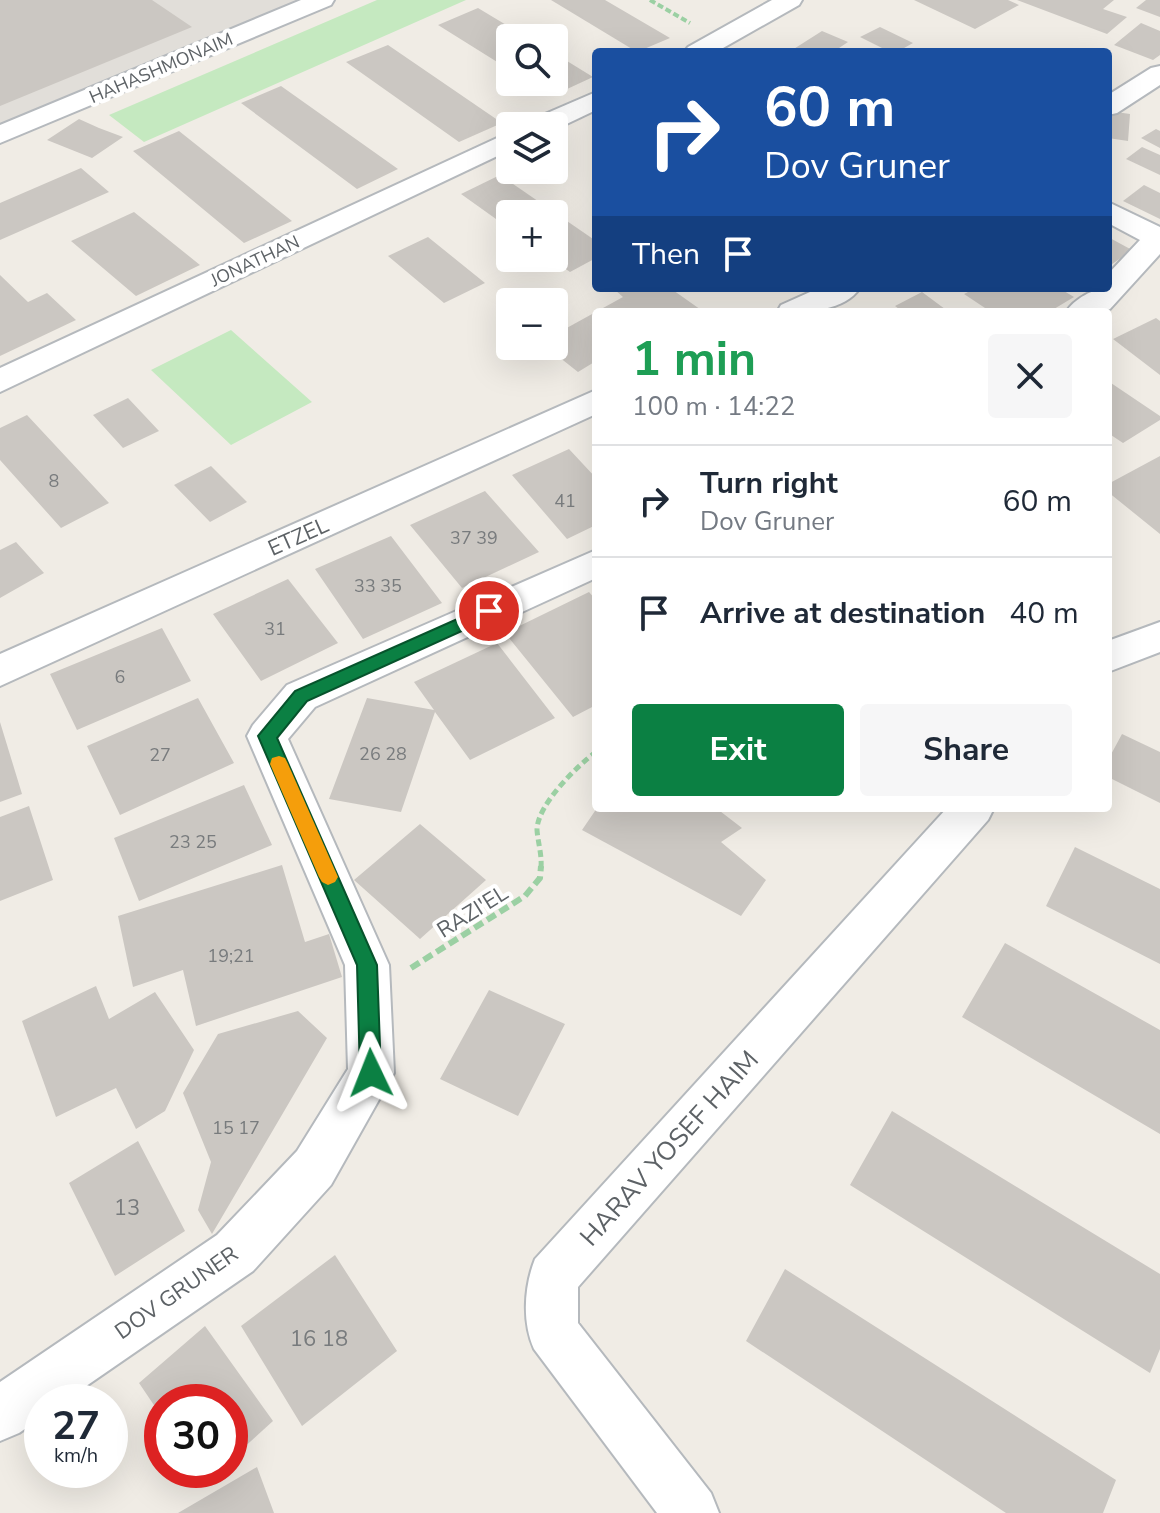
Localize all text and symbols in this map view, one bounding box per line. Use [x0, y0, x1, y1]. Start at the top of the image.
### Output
map controls [496, 24, 568, 360]
button: search [496, 24, 568, 96]
street label: HAHASHMONAIM [85, 27, 237, 109]
text: 60 m [764, 69, 895, 146]
icon: right [632, 80, 736, 184]
button: layers [496, 112, 568, 184]
text: Dov Gruner [764, 142, 950, 191]
button: + [496, 200, 568, 272]
street label: JONATHAN [206, 230, 303, 293]
icon: arrive [716, 232, 760, 276]
text: Then [632, 234, 700, 275]
button: − [496, 288, 568, 360]
text: 1 min [632, 326, 756, 392]
button: close [988, 334, 1072, 418]
text: 100 m · 14:22 [632, 389, 795, 424]
text: Turn right [700, 463, 838, 504]
house number: 8 [49, 469, 59, 493]
icon: right [632, 479, 676, 523]
text: 60 m [1003, 481, 1072, 522]
house number: 41 [554, 489, 576, 513]
text: Dov Gruner [700, 504, 834, 539]
street label: ETZEL [263, 510, 334, 564]
house number: 37 39 [450, 526, 498, 550]
house number: 33 35 [354, 574, 402, 598]
pin [455, 577, 523, 645]
icon: arrive [467, 589, 511, 633]
icon: arrive [632, 591, 676, 635]
text: Arrive at destination [700, 593, 985, 634]
text: 40 m [1009, 593, 1079, 634]
house number: 31 [264, 617, 286, 641]
house number: 6 [115, 665, 125, 689]
button: Exit [632, 704, 844, 796]
button: Share [860, 704, 1072, 796]
house number: 26 28 [359, 742, 407, 766]
house number: 27 [149, 743, 171, 767]
house number: 23 25 [169, 830, 217, 854]
street label: RAZI'EL [431, 878, 514, 945]
house number: 19;21 [207, 944, 255, 968]
position arrow [329, 1031, 413, 1115]
street label: HARAV YOSEF HAIM [572, 1043, 767, 1254]
house number: 15 17 [212, 1116, 260, 1140]
house number: 13 [114, 1193, 140, 1223]
street label: DOV GRUNER [109, 1239, 244, 1346]
house number: 16 18 [290, 1324, 348, 1354]
speed limit sign: 30 [144, 1384, 248, 1488]
text: 27 [52, 1399, 100, 1453]
text: km/h [54, 1442, 98, 1469]

